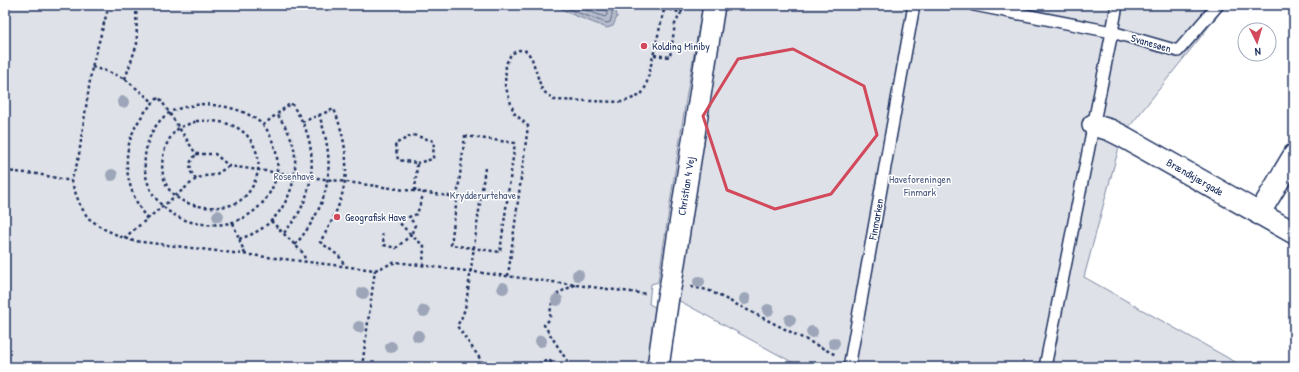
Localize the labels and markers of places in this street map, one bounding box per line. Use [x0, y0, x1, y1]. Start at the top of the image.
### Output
place label: Kolding Miniby [652, 39, 710, 53]
marker: Kolding Miniby [639, 41, 649, 51]
place label: Geografisk Have [345, 210, 407, 224]
marker: Geografisk Have [332, 212, 342, 222]

